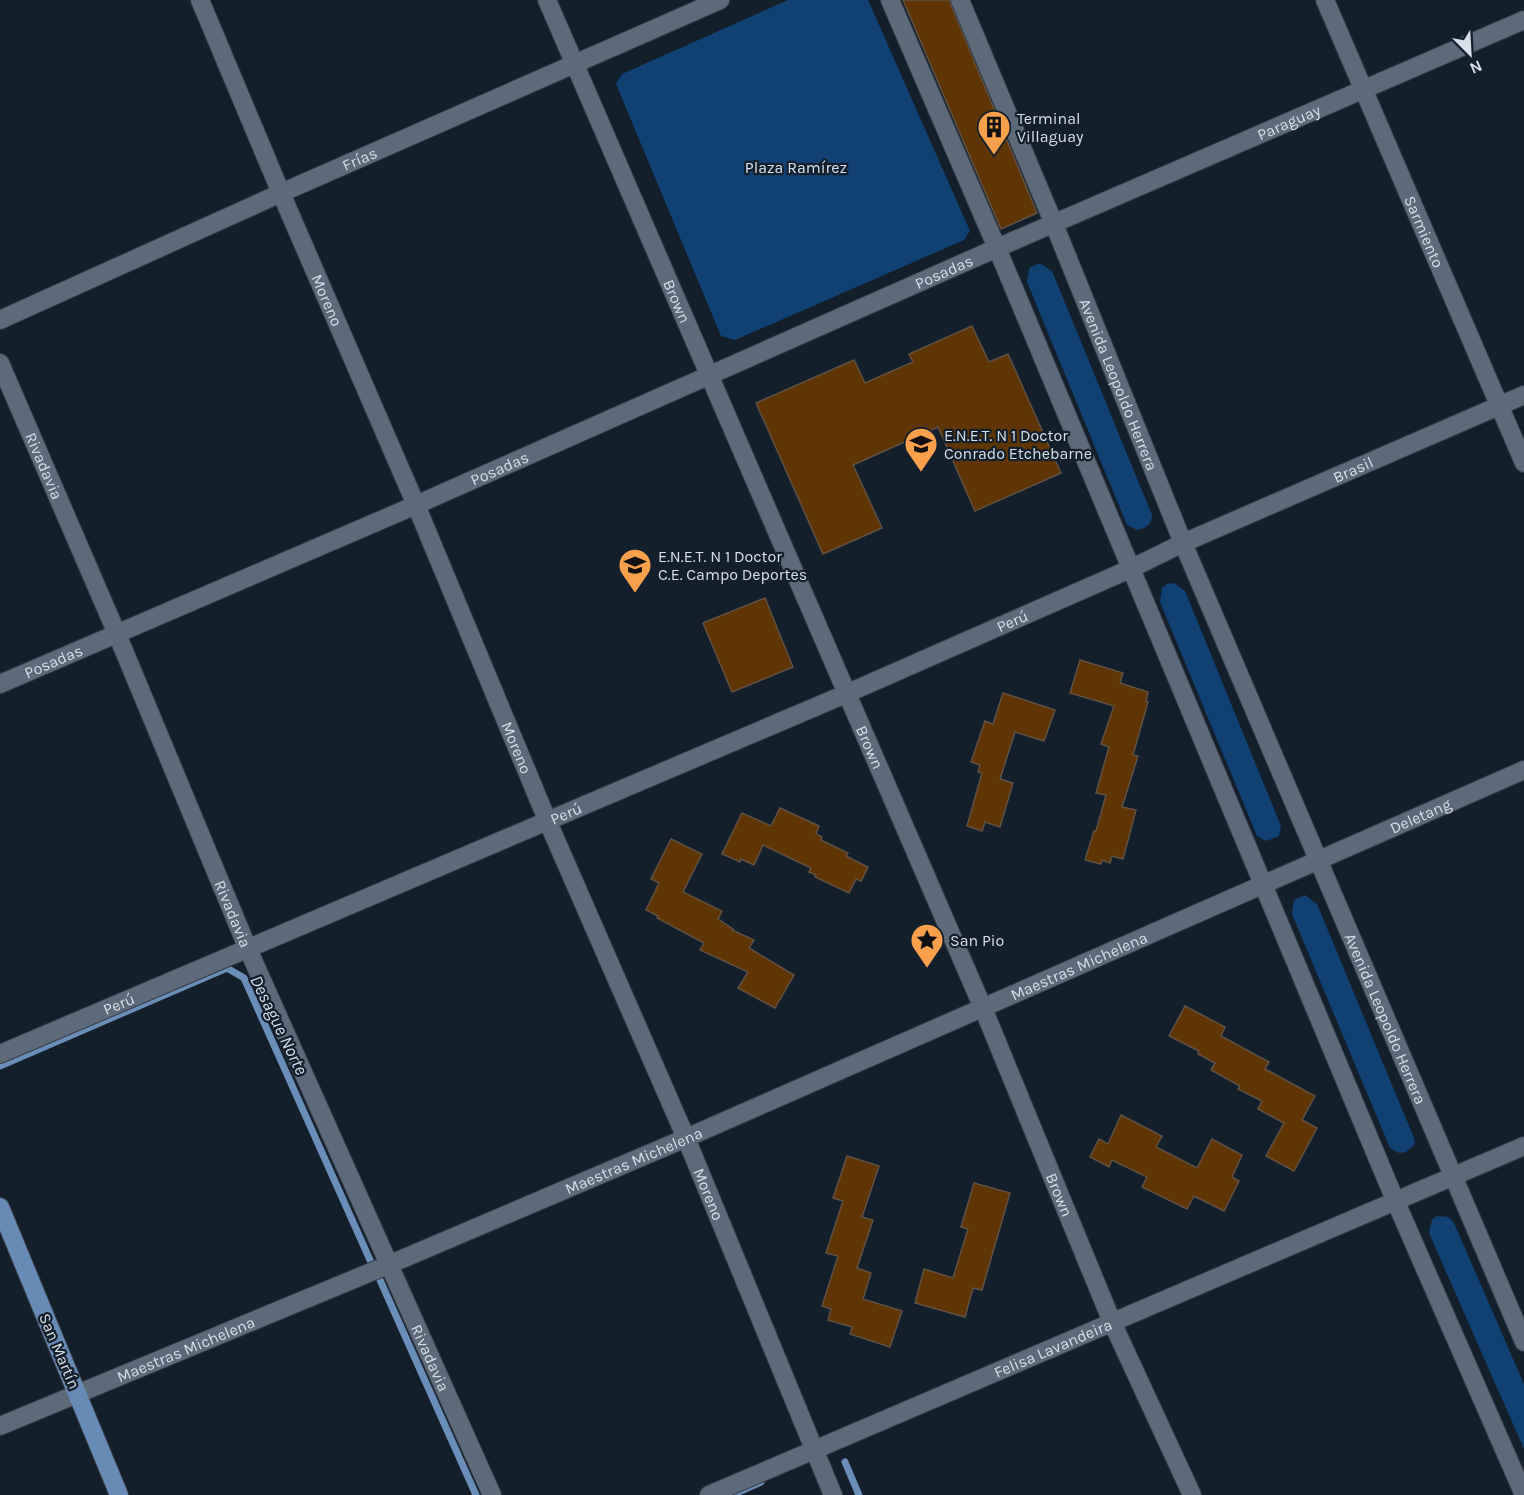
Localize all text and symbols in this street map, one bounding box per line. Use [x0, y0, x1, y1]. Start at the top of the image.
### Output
north arrow [1440, 24, 1500, 84]
text: N [1467, 56, 1485, 78]
street label: Paraguay [1254, 100, 1324, 144]
building icon: Terminal Villaguay [976, 109, 1012, 156]
place label: Terminal Villaguay [1017, 109, 1084, 146]
street label: Frías [339, 143, 380, 175]
park label: Plaza Ramírez [745, 158, 847, 177]
street label: Sarmiento [1400, 193, 1448, 271]
street label: Posadas [912, 251, 976, 293]
street label: Moreno [307, 271, 346, 329]
street label: Brown [659, 276, 695, 326]
street label: Avenida Leopoldo Herrera [1075, 296, 1162, 474]
school or university icon: E.N.E.T. N 1 Doctor Conrado Etchebarne [903, 426, 939, 473]
place label: E.N.E.T. N 1 Doctor Conrado Etchebarne [944, 426, 1092, 463]
street label: Rivadavia [21, 429, 67, 503]
street label: Posadas [468, 447, 532, 490]
street label: Brasil [1330, 453, 1376, 487]
school or university icon: E.N.E.T. N 1 Doctor C.E. Campo Deportes [617, 547, 653, 594]
place label: E.N.E.T. N 1 Doctor C.E. Campo Deportes [658, 547, 807, 584]
street label: Perú [994, 606, 1031, 637]
street label: Posadas [21, 641, 86, 682]
street label: Moreno [497, 719, 536, 777]
street label: Brown [852, 723, 887, 772]
street label: Deletang [1387, 794, 1454, 838]
street label: Perú [547, 798, 585, 829]
street label: Rivadavia [210, 877, 255, 950]
place icon: San Pio [909, 922, 945, 969]
street label: Maestras Michelena [1008, 928, 1150, 1004]
street label: Avenida Leopoldo Herrera [1341, 930, 1430, 1107]
place label: San Pio [950, 931, 1004, 950]
water label: Desague Norte [245, 972, 313, 1078]
street label: Perú [100, 989, 138, 1019]
street label: Maestras Michelena [562, 1123, 705, 1198]
street label: Moreno [689, 1165, 728, 1223]
street label: Brown [1042, 1170, 1077, 1220]
street label: San Martín [35, 1310, 84, 1392]
street label: Maestras Michelena [114, 1312, 258, 1386]
street label: Felisa Lavandeira [991, 1315, 1115, 1382]
street label: Rivadavia [407, 1321, 453, 1394]

